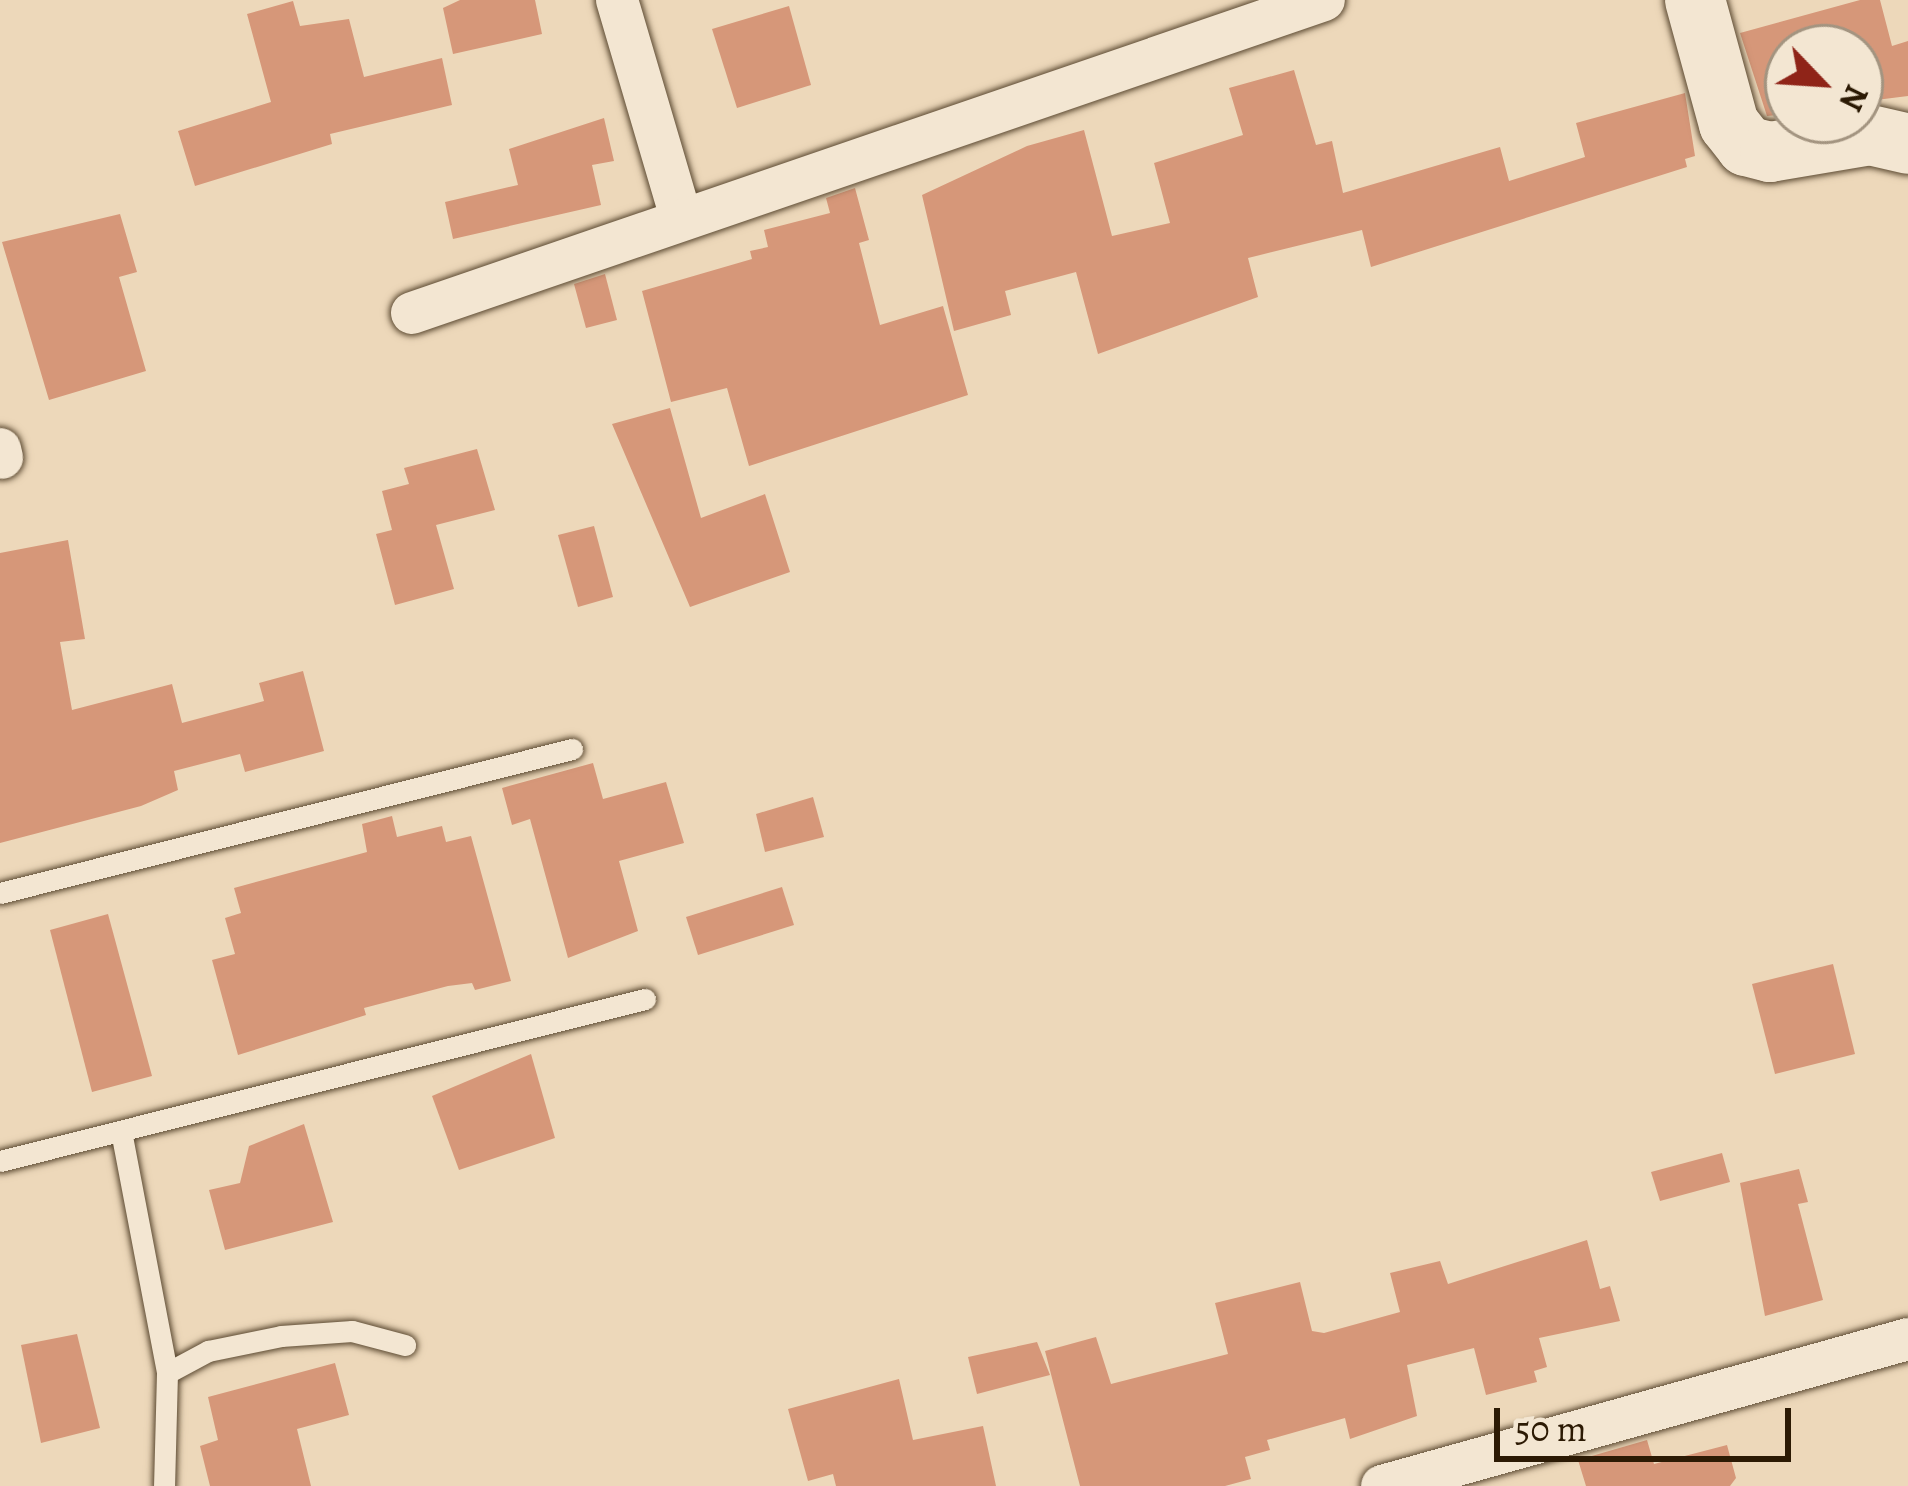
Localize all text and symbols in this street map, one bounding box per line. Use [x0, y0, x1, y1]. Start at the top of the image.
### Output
north arrow [1764, 24, 1884, 144]
text: N [1829, 78, 1880, 119]
scale bar [1500, 1384, 1797, 1458]
text: 50 m [1515, 1404, 1587, 1453]

